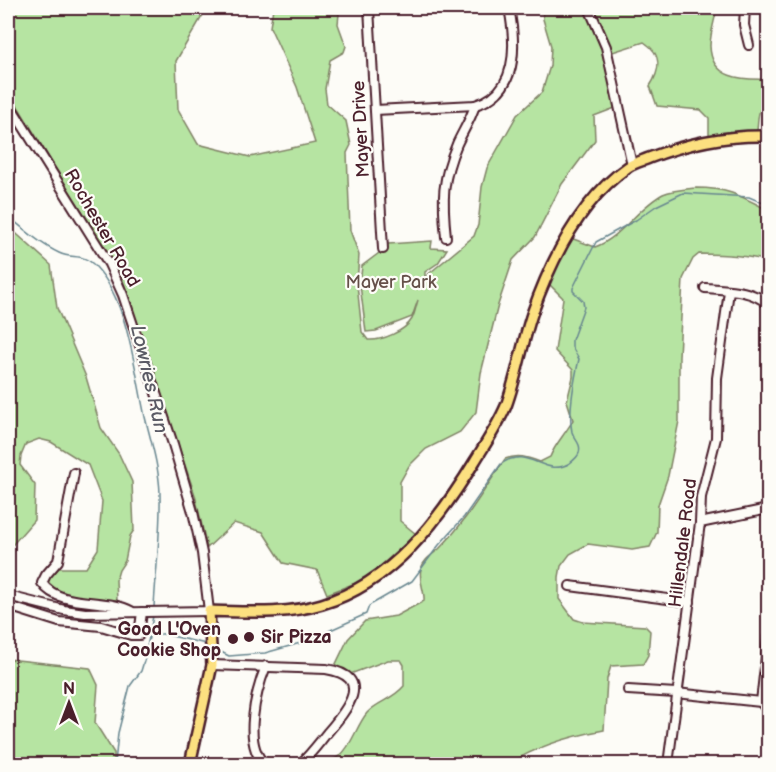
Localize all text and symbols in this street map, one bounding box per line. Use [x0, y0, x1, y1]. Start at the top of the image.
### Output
street label: Mayer Drive [348, 80, 374, 178]
street label: Rochester Road [60, 165, 144, 291]
park label: Mayer Park [346, 272, 437, 293]
water label: Lowries Run [125, 322, 173, 436]
street label: Hillendale Road [665, 477, 701, 609]
place label: Good L'Oven Cookie Shop [117, 619, 221, 661]
place label: Sir Pizza [261, 627, 332, 648]
marker: Sir Pizza [242, 630, 256, 644]
marker: Good L'Oven Cookie Shop [226, 632, 240, 646]
north arrow [39, 673, 99, 733]
text: N [63, 680, 75, 699]

